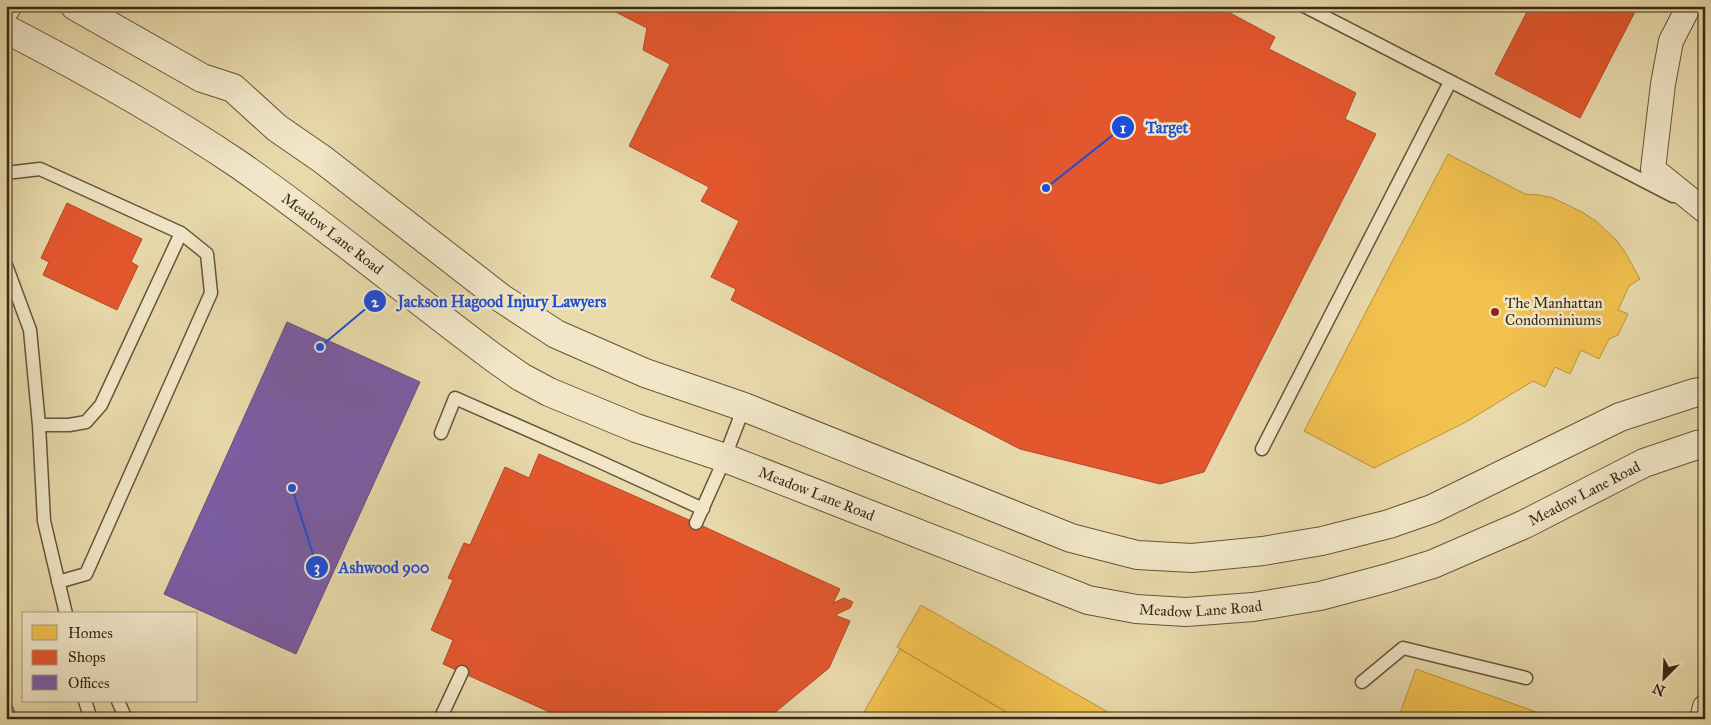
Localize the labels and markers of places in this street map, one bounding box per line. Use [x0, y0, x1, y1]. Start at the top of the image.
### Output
callout: Target [1110, 112, 1198, 143]
callout: Jackson Hagood Injury Lawyers [363, 286, 616, 317]
place label: The Manhattan Condominiums [1505, 294, 1603, 329]
marker: The Manhattan Condominiums [1489, 306, 1501, 318]
callout: Ashwood 900 [304, 552, 440, 583]

